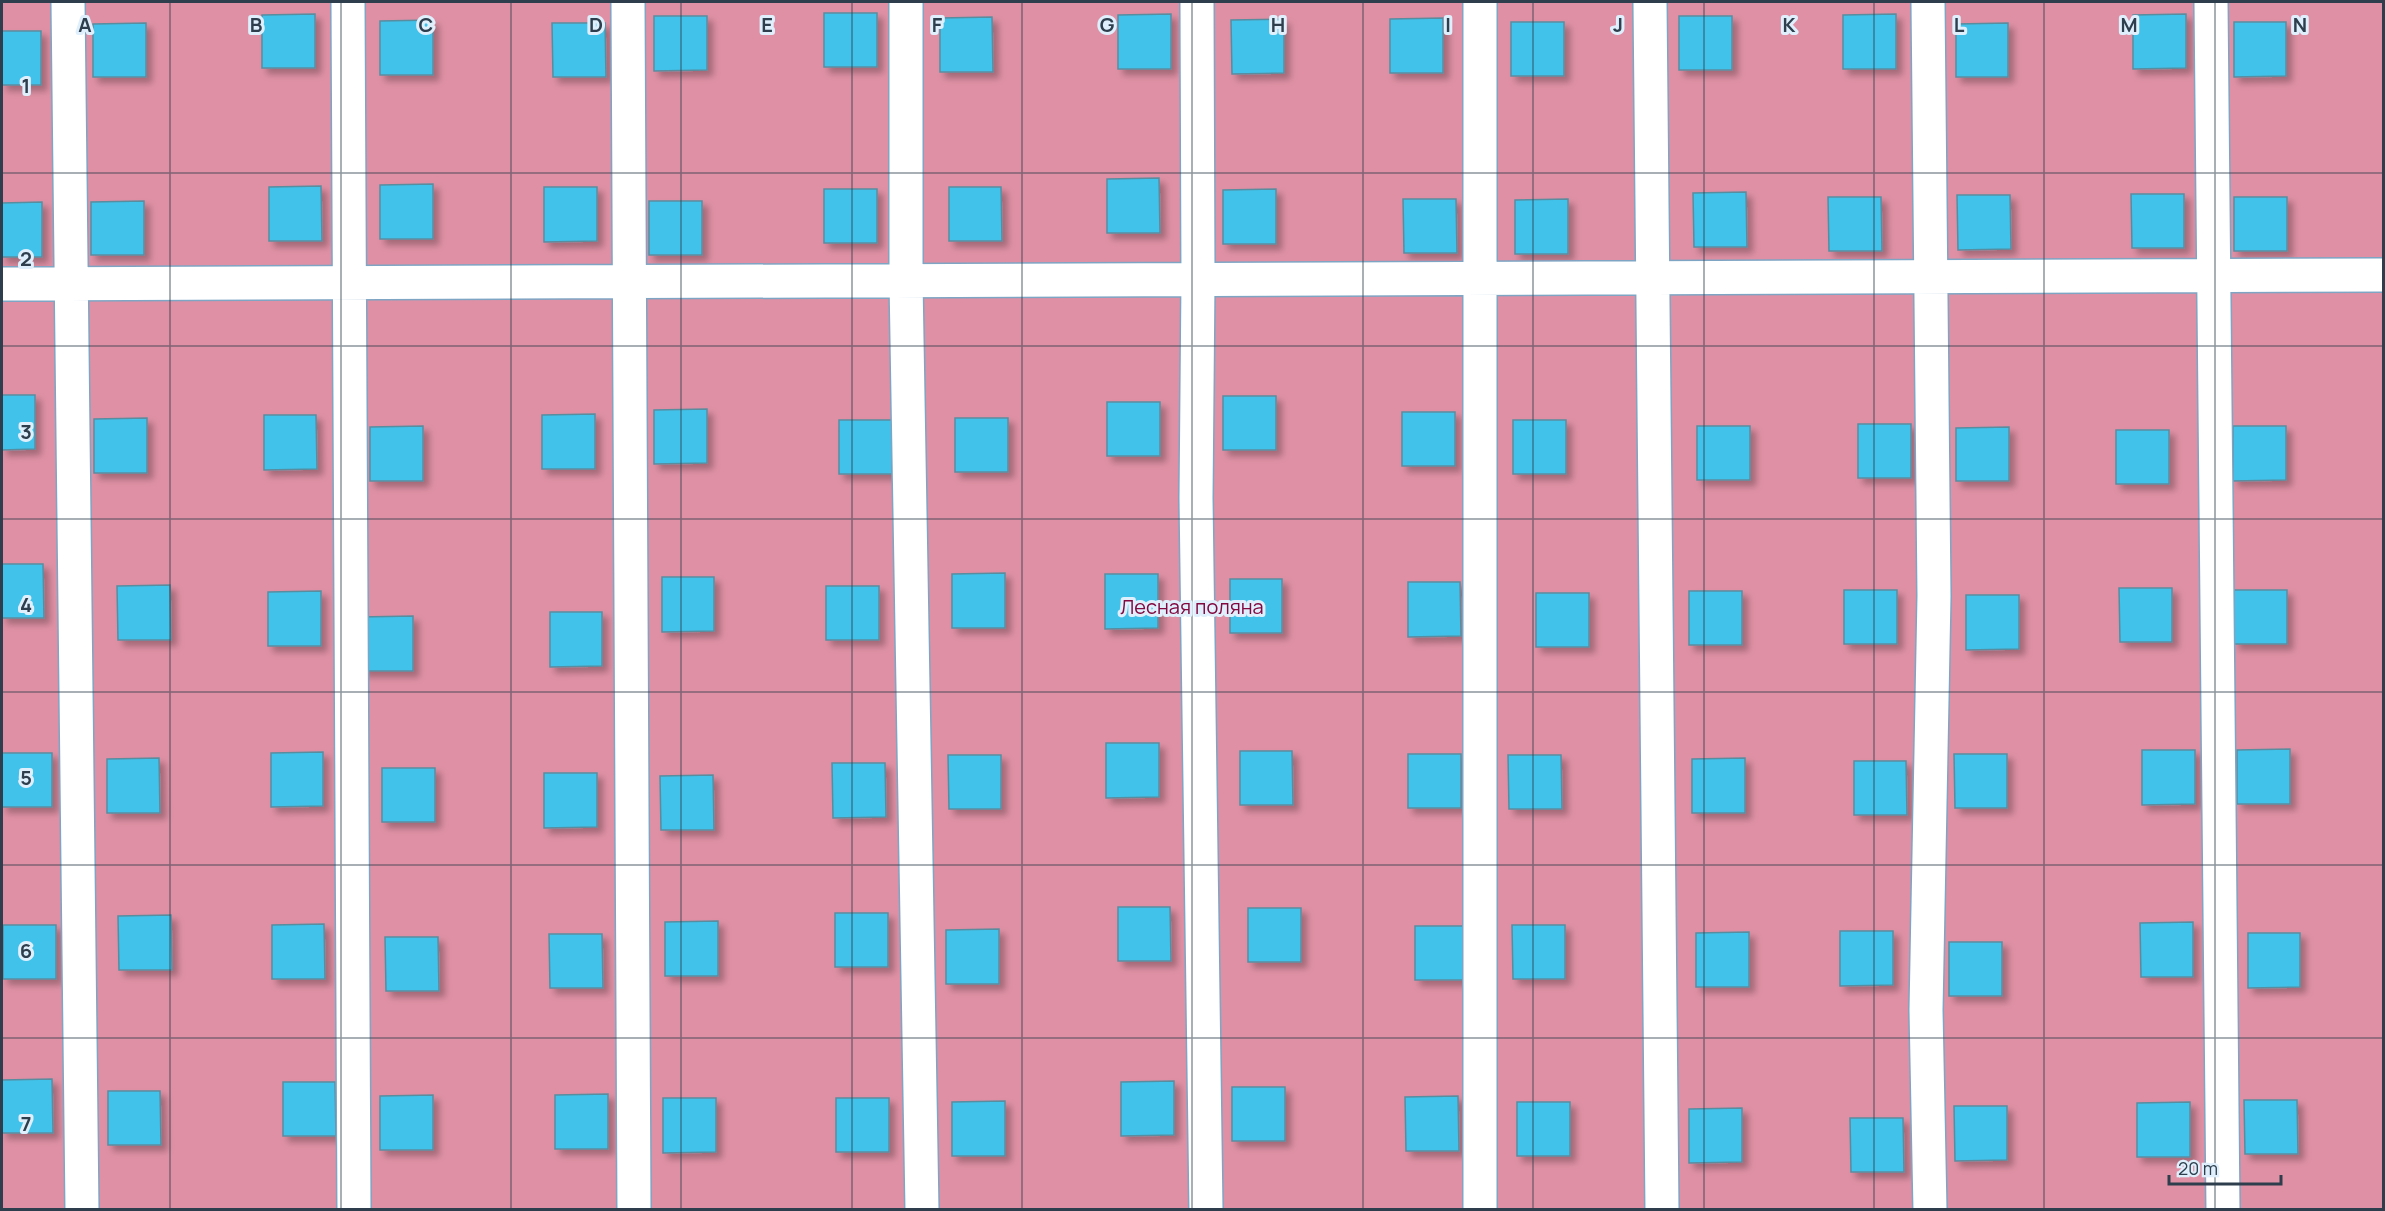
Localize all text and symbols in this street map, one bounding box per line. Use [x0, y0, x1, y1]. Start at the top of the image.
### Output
text: A [78, 11, 92, 38]
text: B [250, 11, 263, 38]
text: C [419, 11, 433, 38]
text: D [589, 11, 603, 38]
text: E [761, 11, 773, 38]
text: F [932, 11, 943, 38]
text: G [1100, 11, 1115, 38]
text: H [1271, 11, 1285, 38]
text: I [1445, 11, 1451, 38]
text: J [1613, 11, 1623, 38]
text: K [1783, 11, 1796, 38]
text: L [1954, 11, 1965, 38]
text: M [2120, 11, 2138, 38]
text: N [2293, 11, 2307, 38]
text: 1 [22, 72, 30, 99]
text: 2 [20, 245, 32, 272]
text: 3 [20, 418, 32, 445]
text: 4 [20, 591, 32, 618]
park label: Лесная поляна [1120, 593, 1264, 620]
text: 5 [20, 764, 32, 791]
text: 6 [20, 937, 32, 964]
text: 7 [21, 1110, 31, 1137]
scale bar [2169, 1148, 2282, 1186]
text: 20 m [2178, 1156, 2218, 1180]

